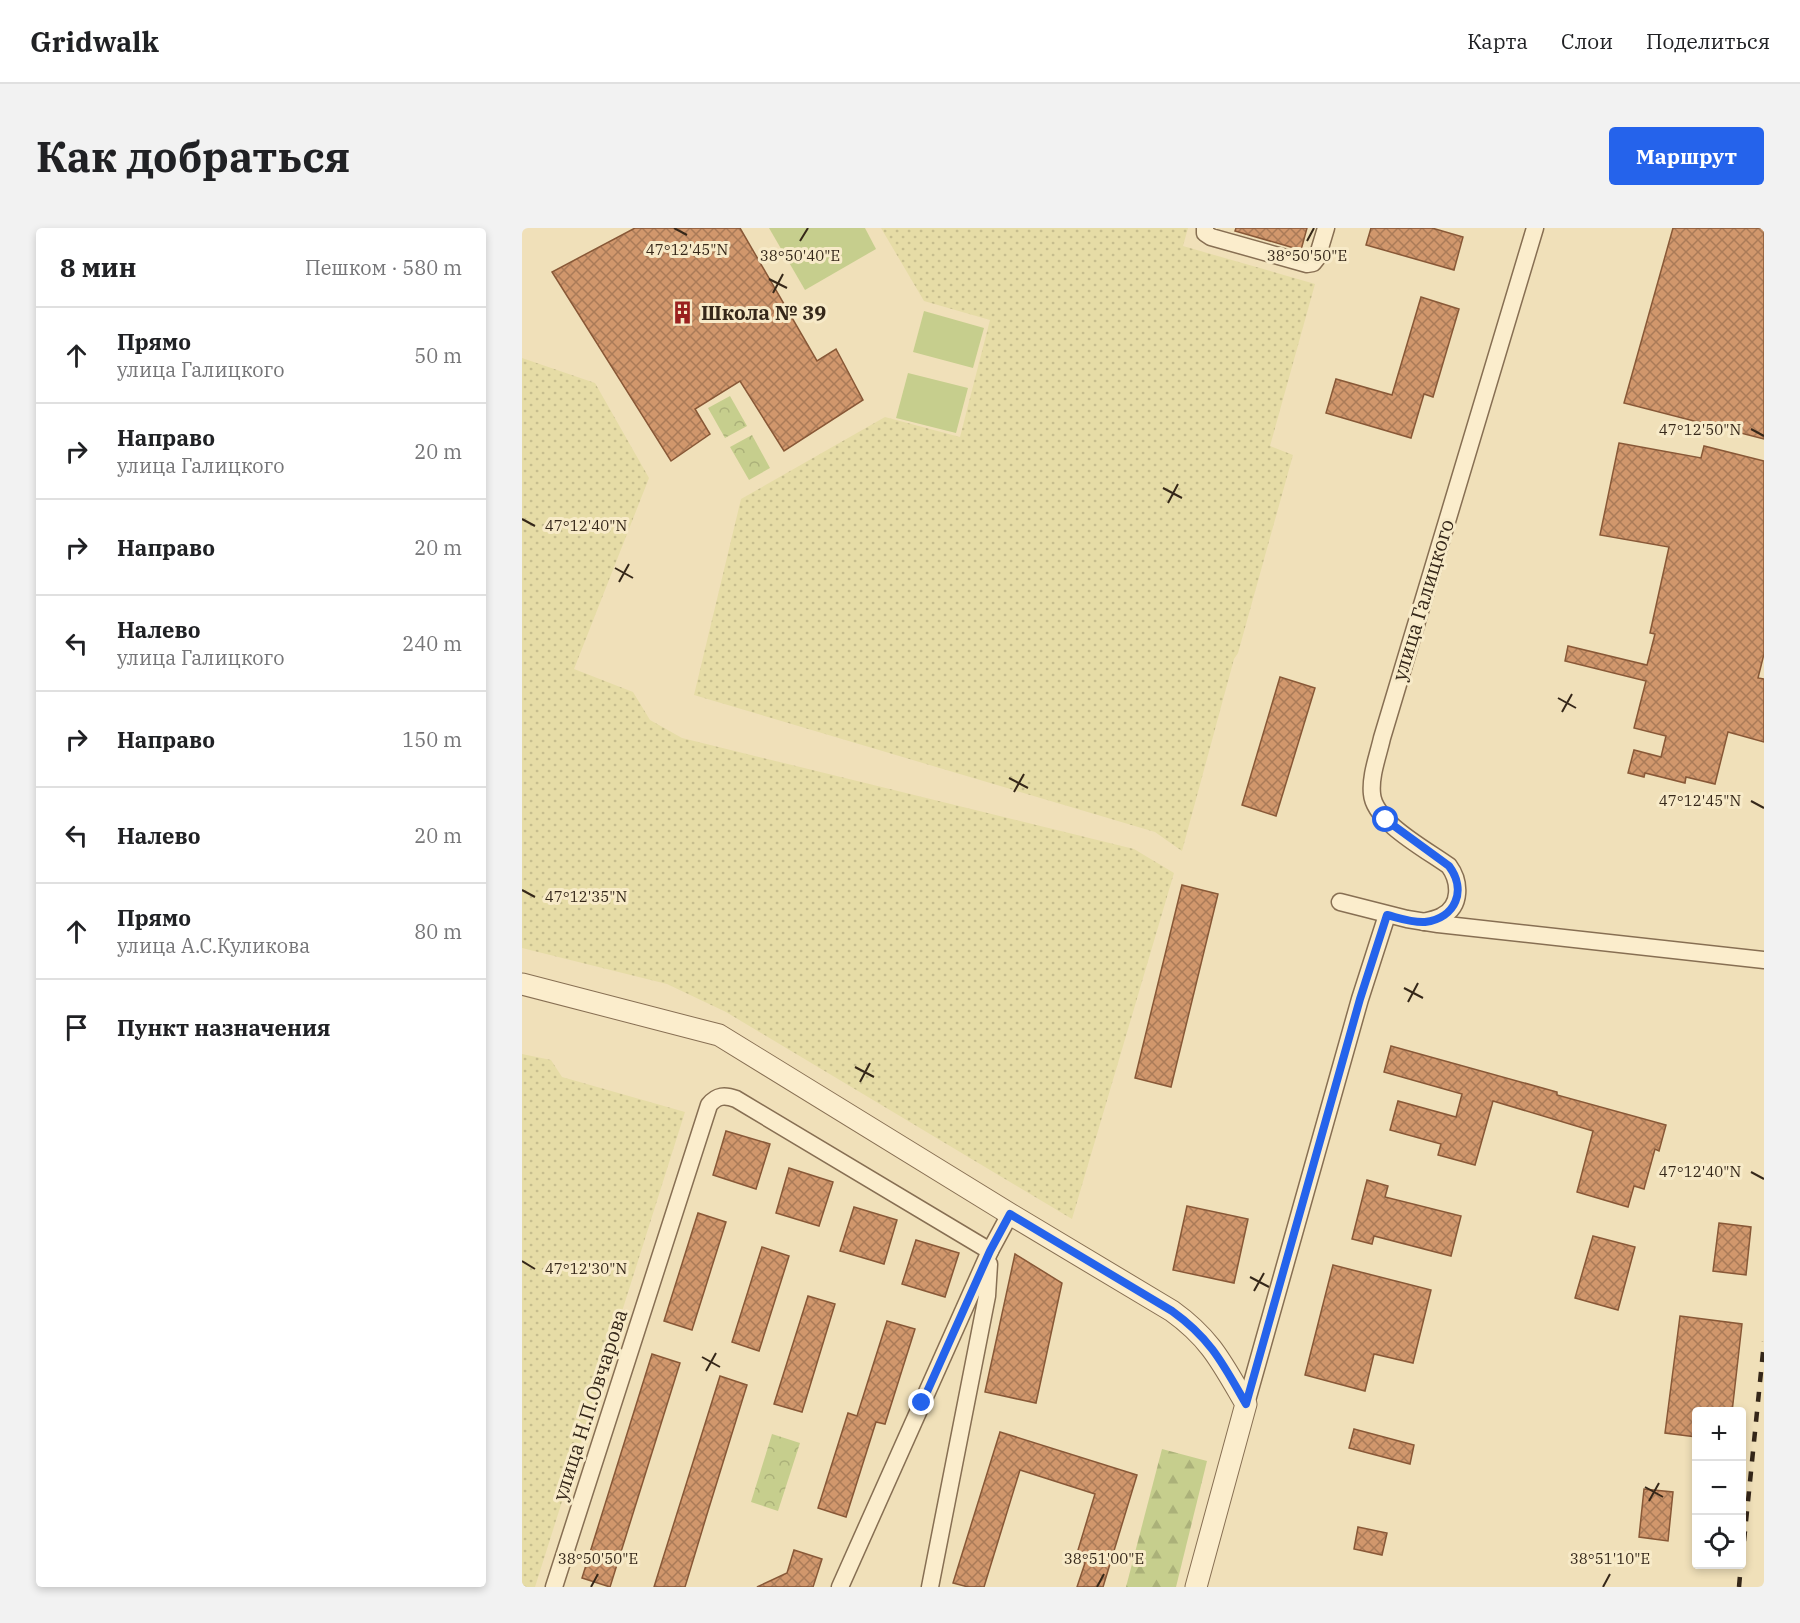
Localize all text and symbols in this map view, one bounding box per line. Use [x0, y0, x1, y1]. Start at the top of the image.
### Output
text: Gridwalk [30, 23, 159, 60]
text: Карта [1467, 27, 1528, 55]
text: Слои [1561, 27, 1613, 55]
text: Поделиться [1646, 27, 1770, 55]
button: Маршрут [1609, 127, 1764, 185]
text: Как добраться [36, 129, 350, 184]
text: 47°12'45"N [646, 240, 728, 259]
text: 38°50'40"E [760, 246, 840, 265]
text: 38°50'50"E [1267, 246, 1347, 265]
text: 8 мин [60, 250, 136, 284]
text: Пешком · 580 m [305, 254, 462, 281]
place label: Школа № 39 [701, 299, 826, 326]
building icon: Школа № 39 [670, 300, 696, 326]
text: Прямо [117, 327, 191, 356]
icon: ahead [60, 339, 93, 372]
text: 50 m [414, 342, 462, 369]
text: улица Галицкого [117, 356, 285, 383]
text: 47°12'50"N [1659, 420, 1741, 439]
text: Направо [117, 423, 215, 452]
icon: right [60, 435, 93, 468]
text: 20 m [414, 438, 462, 465]
text: улица Галицкого [117, 452, 285, 479]
text: 47°12'40"N [545, 516, 627, 535]
street label: улица Галицкого [1385, 516, 1460, 684]
icon: right [60, 531, 93, 564]
text: Направо [117, 533, 215, 562]
text: 20 m [414, 534, 462, 561]
text: Налево [117, 615, 201, 644]
icon: left [60, 627, 93, 660]
text: 240 m [402, 630, 462, 657]
text: улица Галицкого [117, 644, 285, 671]
icon: right [60, 723, 93, 756]
text: Направо [117, 725, 215, 754]
text: 150 m [402, 726, 462, 753]
text: 47°12'45"N [1659, 791, 1741, 810]
route start [1372, 806, 1398, 832]
icon: left [60, 819, 93, 852]
text: Налево [117, 821, 201, 850]
text: 20 m [414, 822, 462, 849]
text: 47°12'35"N [545, 887, 627, 906]
text: Прямо [117, 903, 191, 932]
icon: ahead [60, 915, 93, 948]
text: 80 m [414, 918, 462, 945]
text: улица А.С.Куликова [117, 932, 310, 959]
icon: arrive [60, 1011, 93, 1044]
text: Пункт назначения [117, 1013, 331, 1042]
text: 47°12'40"N [1659, 1162, 1741, 1181]
text: 47°12'30"N [545, 1259, 627, 1278]
street label: улица Н.П.Овчарова [546, 1305, 633, 1504]
route end [908, 1389, 934, 1415]
map controls [1692, 1407, 1746, 1569]
button: + [1692, 1407, 1746, 1461]
button: − [1692, 1461, 1746, 1515]
button: locate [1692, 1515, 1746, 1569]
text: 38°50'50"E [558, 1549, 638, 1568]
text: 38°51'00"E [1064, 1549, 1144, 1568]
text: 38°51'10"E [1570, 1549, 1650, 1568]

